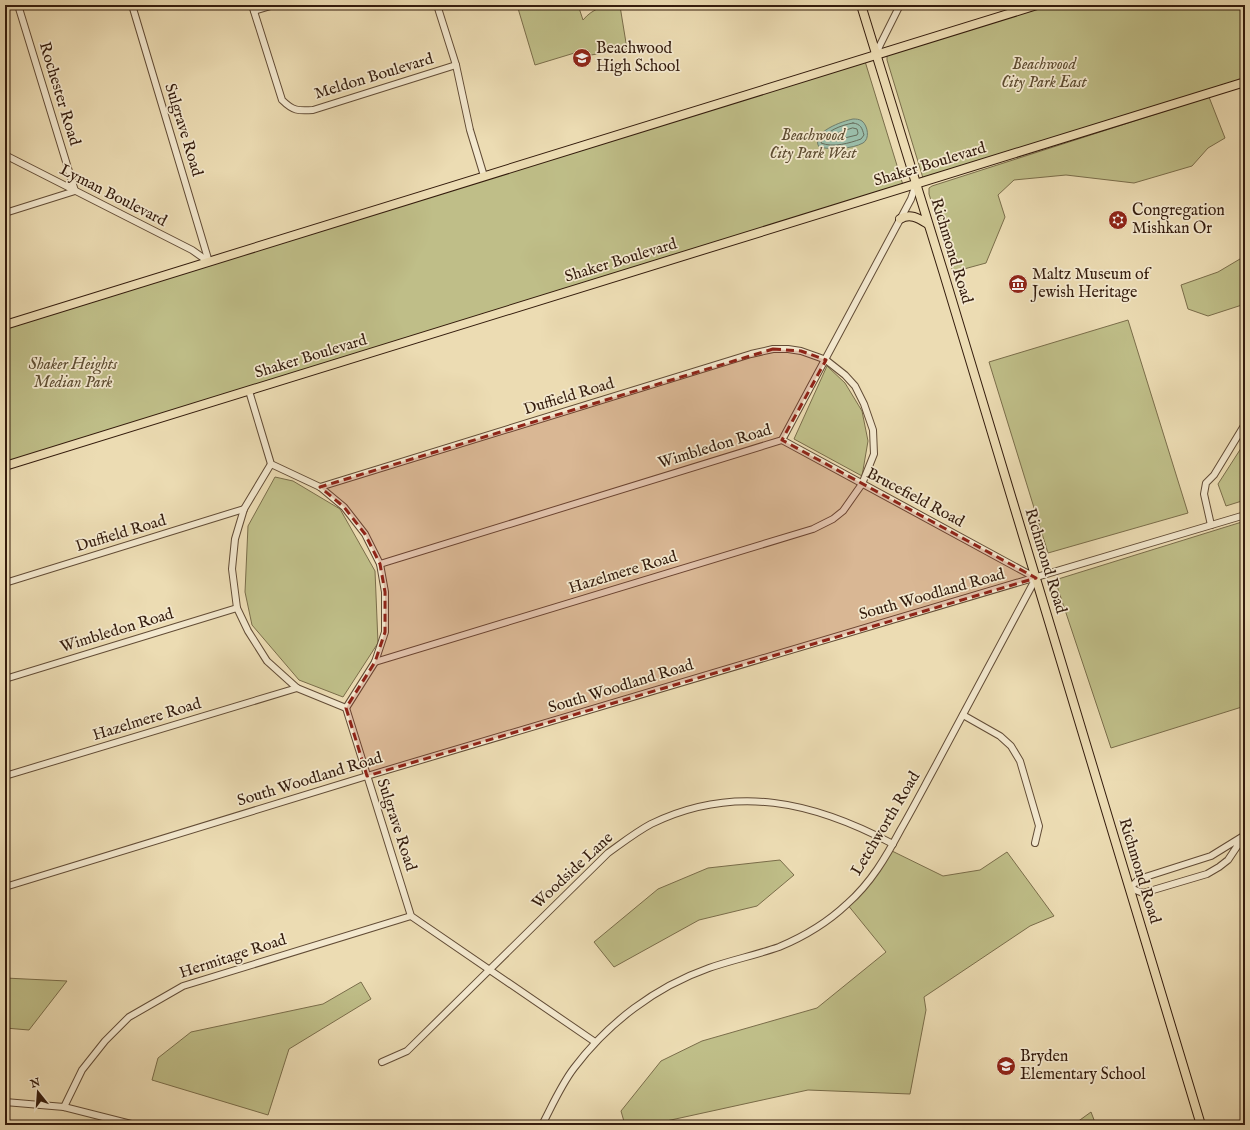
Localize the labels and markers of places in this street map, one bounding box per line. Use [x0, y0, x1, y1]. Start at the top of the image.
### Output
place label: Beachwood High School [596, 39, 680, 77]
school or university icon: Beachwood High School [571, 47, 593, 69]
place label: Congregation Mishkan Or [1132, 201, 1225, 239]
synagogue icon: Congregation Mishkan Or [1107, 209, 1129, 231]
place label: Maltz Museum of Jewish Heritage [1030, 265, 1153, 303]
museum icon: Maltz Museum of Jewish Heritage [1007, 273, 1029, 295]
place label: Bryden Elementary School [1020, 1047, 1146, 1085]
school or university icon: Bryden Elementary School [995, 1055, 1017, 1077]

